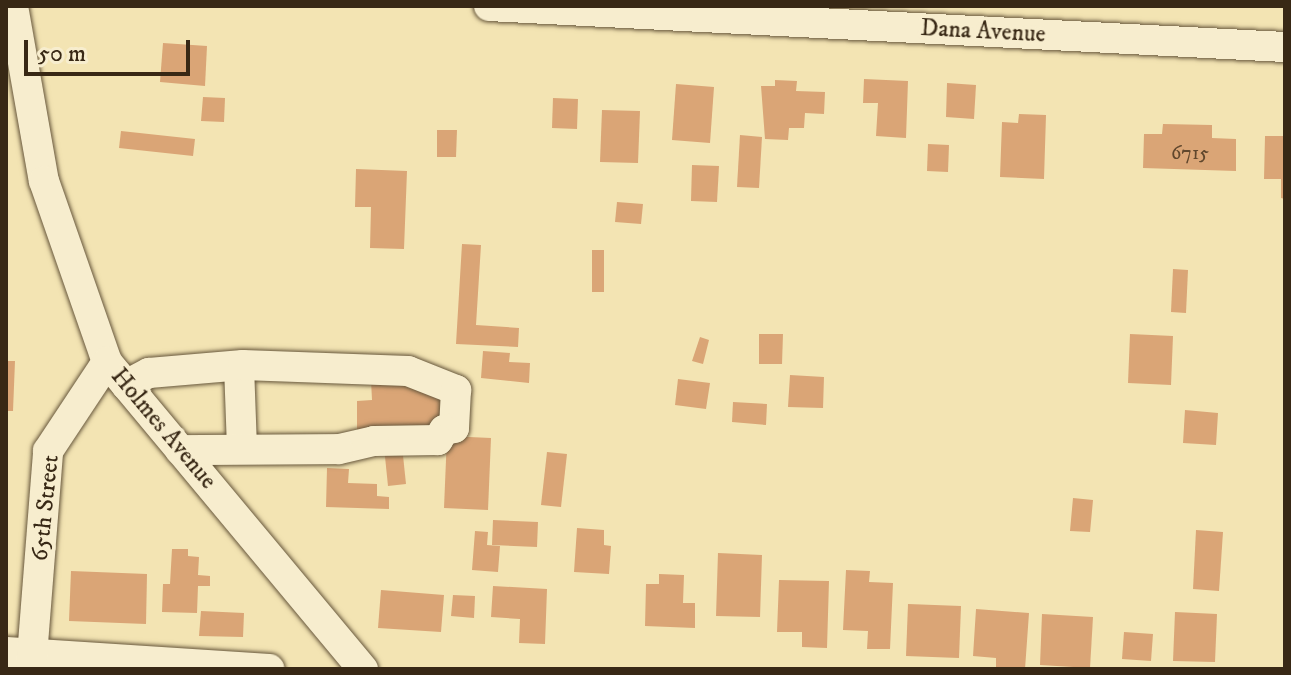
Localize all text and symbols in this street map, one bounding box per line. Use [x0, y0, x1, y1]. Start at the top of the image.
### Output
street label: Dana Avenue [920, 14, 1046, 50]
scale bar [28, 24, 194, 74]
text: 50 m [38, 39, 86, 69]
house number: 6715 [1171, 141, 1209, 165]
street label: Holmes Avenue [104, 363, 222, 495]
street label: 65th Street [26, 453, 66, 563]

